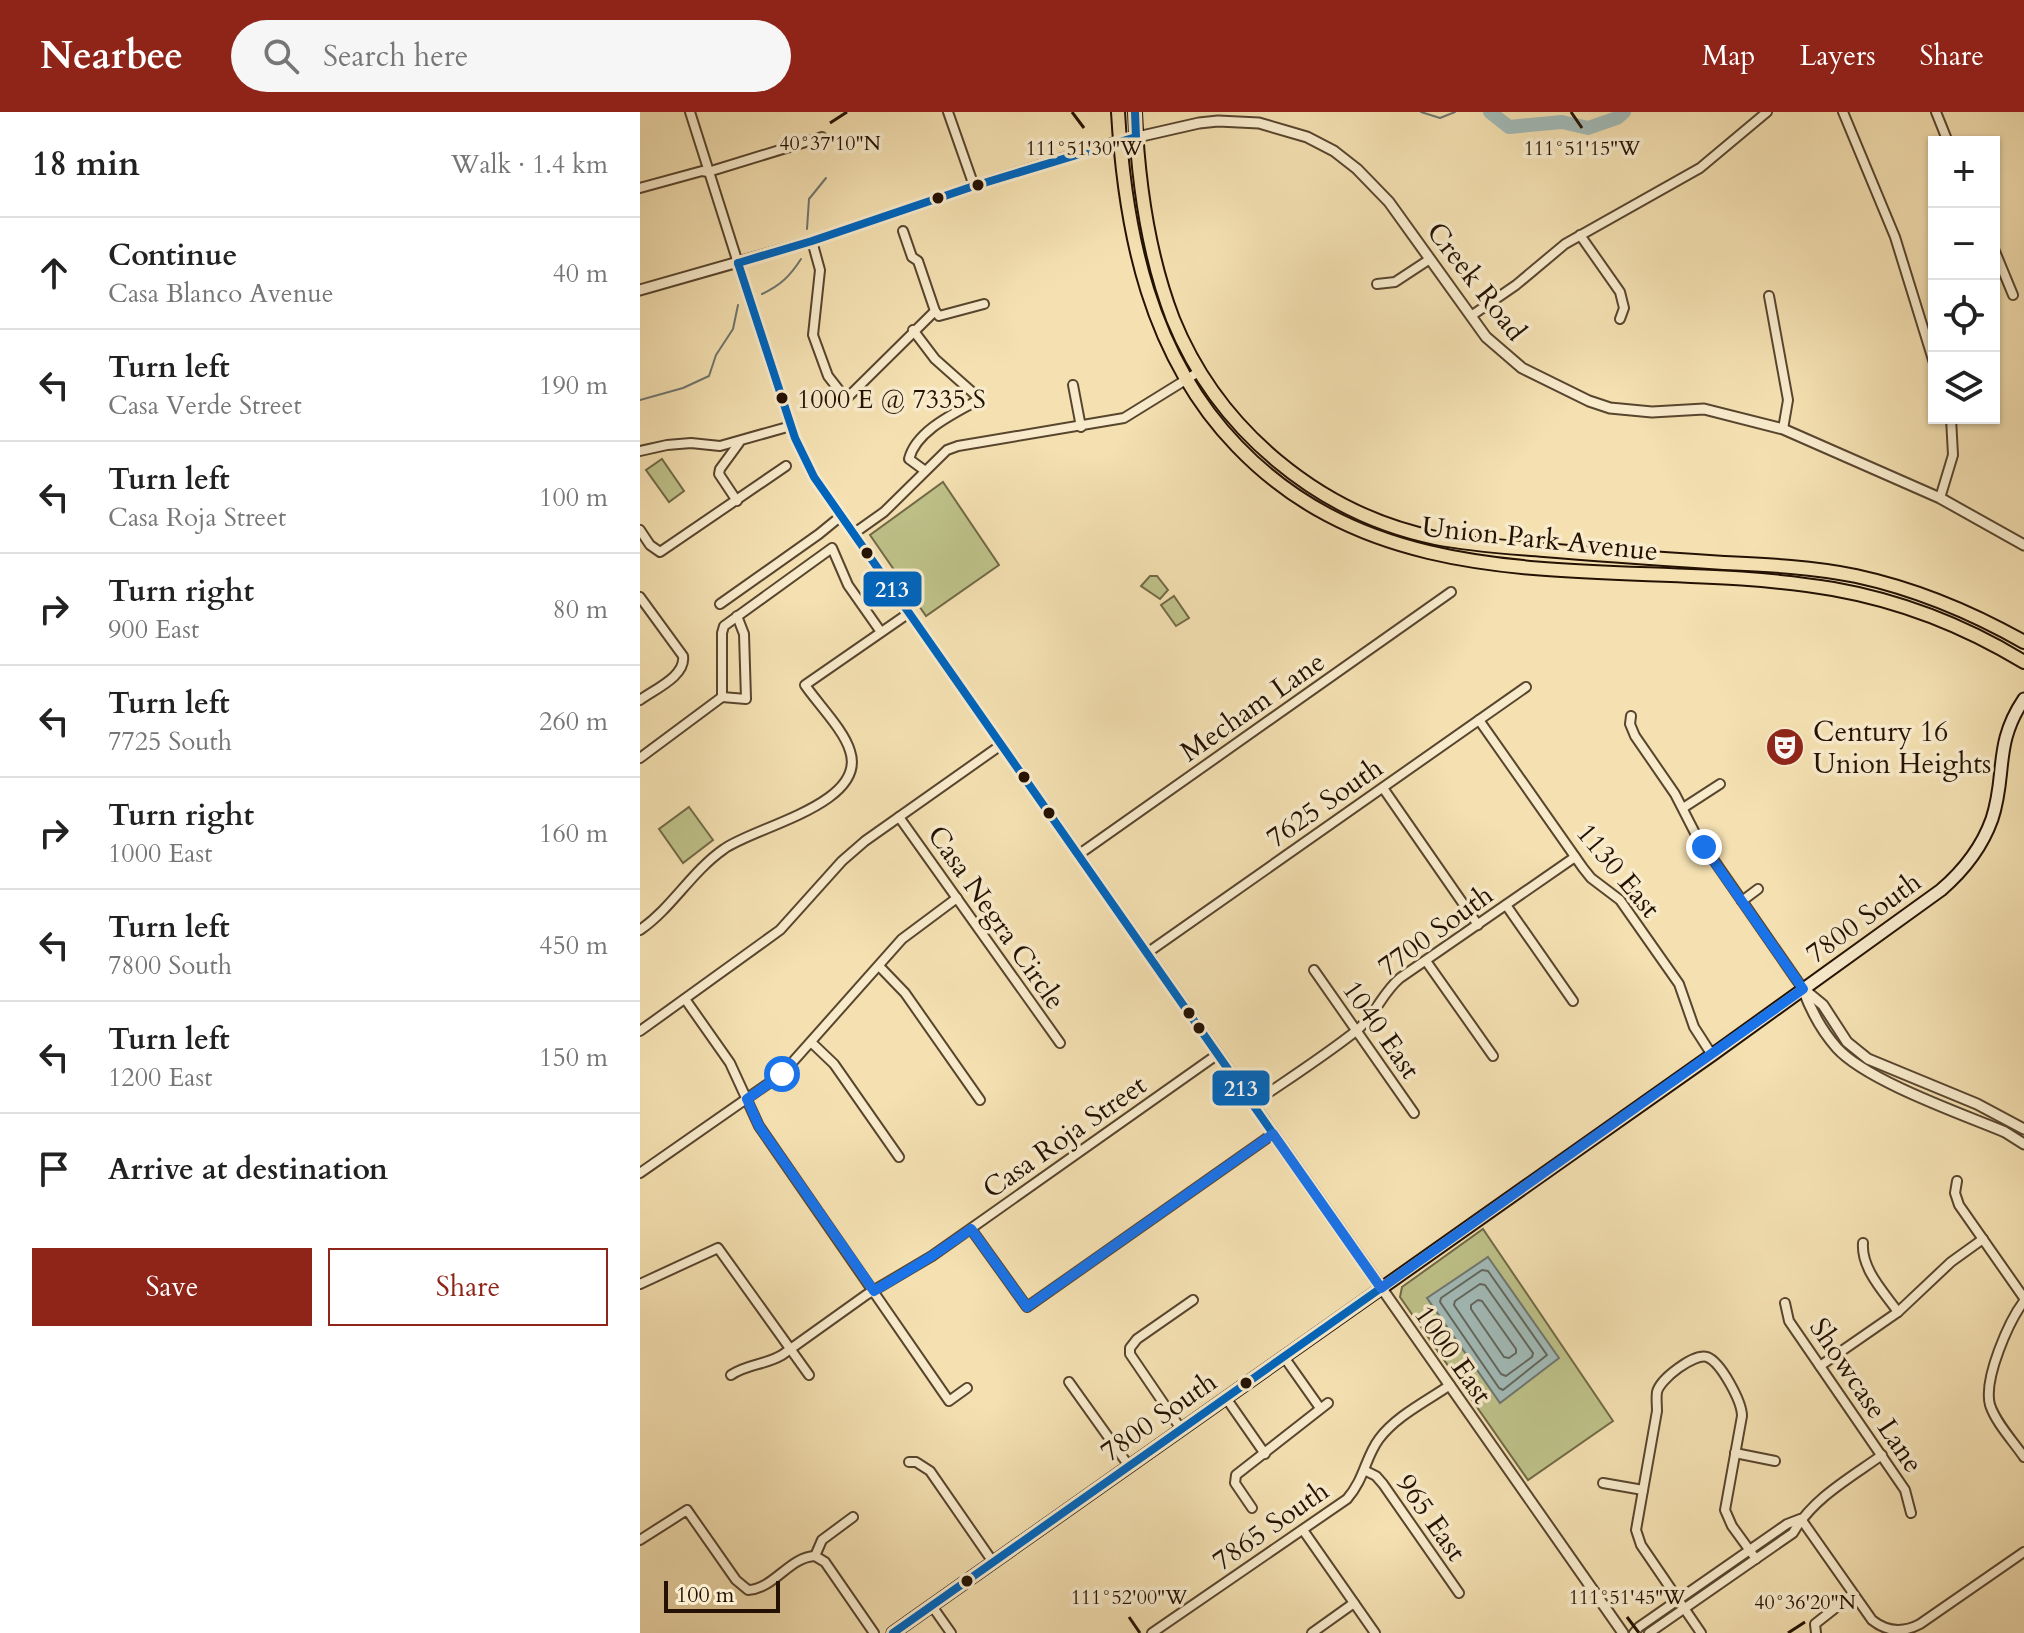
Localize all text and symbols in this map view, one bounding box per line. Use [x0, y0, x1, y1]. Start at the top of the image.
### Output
search box [231, 20, 791, 92]
text: Nearbee [40, 30, 183, 82]
icon: search [259, 34, 303, 78]
text: Search here [323, 36, 468, 77]
text: Map [1702, 37, 1755, 75]
text: Layers [1799, 37, 1876, 75]
text: Share [1920, 37, 1984, 75]
text: 40°37'10"N [779, 130, 881, 157]
text: 111°51'30"W [1026, 135, 1143, 162]
text: 111°51'15"W [1524, 135, 1641, 162]
map controls [1928, 136, 2000, 424]
button: + [1928, 136, 2000, 208]
text: 18 min [32, 141, 140, 187]
text: Walk · 1.4 km [451, 147, 608, 182]
unlabelled marker [970, 177, 986, 193]
unlabelled marker [930, 190, 946, 206]
button: − [1928, 208, 2000, 280]
street label: Creek Road [1418, 214, 1535, 349]
text: Continue [108, 235, 237, 276]
icon: ahead [32, 251, 76, 295]
text: 40 m [552, 256, 608, 291]
text: Casa Blanco Avenue [108, 276, 334, 311]
button: locate [1928, 280, 2000, 352]
text: Turn left [108, 347, 230, 388]
button: layers [1928, 352, 2000, 424]
icon: left [32, 363, 76, 407]
text: 190 m [539, 368, 608, 403]
place label: 1000 E @ 7335 S [797, 382, 986, 417]
text: Casa Verde Street [108, 388, 302, 423]
marker: 1000 E @ 7335 S [774, 390, 790, 406]
text: Turn left [108, 459, 230, 500]
icon: left [32, 475, 76, 519]
text: 100 m [539, 480, 608, 515]
text: Casa Roja Street [108, 500, 286, 535]
street label: Union Park Avenue [1420, 508, 1660, 570]
unlabelled marker [859, 545, 875, 561]
line badge: 213 [862, 570, 923, 608]
text: Turn right [108, 571, 254, 612]
text: 213 [875, 575, 909, 605]
icon: right [32, 587, 76, 631]
text: 80 m [552, 592, 608, 627]
text: 900 East [108, 612, 199, 647]
street label: Mecham Lane [1173, 643, 1332, 771]
text: Turn left [108, 683, 230, 724]
icon: left [32, 699, 76, 743]
text: 260 m [539, 704, 608, 739]
place label: Century 16 Union Heights [1813, 713, 1992, 783]
text: 7725 South [108, 724, 232, 759]
theatre icon: Century 16 Union Heights [1764, 726, 1806, 768]
street label: 7625 South [1259, 749, 1390, 857]
unlabelled marker [1016, 769, 1032, 785]
text: Turn right [108, 795, 254, 836]
unlabelled marker [1041, 805, 1057, 821]
icon: right [32, 811, 76, 855]
street label: 1130 East [1568, 815, 1669, 926]
text: 160 m [539, 816, 608, 851]
street label: Casa Negra Circle [918, 818, 1074, 1017]
route end [1686, 829, 1722, 865]
text: 1000 East [108, 836, 212, 871]
street label: 7800 South [1798, 863, 1929, 972]
street label: 7700 South [1370, 876, 1501, 985]
text: Turn left [108, 907, 230, 948]
icon: left [32, 923, 76, 967]
text: 450 m [539, 928, 608, 963]
text: 7800 South [108, 948, 232, 983]
street label: 1040 East [1333, 973, 1429, 1087]
unlabelled marker [1181, 1005, 1197, 1021]
text: Turn left [108, 1019, 230, 1060]
unlabelled marker [1191, 1020, 1207, 1036]
icon: left [32, 1035, 76, 1079]
text: 150 m [539, 1040, 608, 1075]
route start [764, 1056, 800, 1092]
text: 1200 East [108, 1060, 212, 1095]
street label: Casa Roja Street [975, 1066, 1154, 1207]
line badge: 213 [1211, 1069, 1271, 1107]
text: 213 [1224, 1074, 1258, 1104]
icon: arrive [32, 1147, 76, 1191]
text: Arrive at destination [108, 1149, 388, 1190]
button: Save [32, 1248, 312, 1326]
button: Share [328, 1248, 608, 1326]
street label: 1000 East [1405, 1298, 1501, 1412]
street label: Showcase Lane [1800, 1311, 1932, 1480]
street label: 7800 South [1093, 1363, 1224, 1471]
unlabelled marker [1238, 1375, 1254, 1391]
street label: 965 East [1387, 1466, 1475, 1569]
street label: 7865 South [1205, 1472, 1336, 1580]
unlabelled marker [959, 1573, 975, 1589]
scale bar [664, 1577, 780, 1613]
text: 100 m [676, 1580, 734, 1610]
text: 111°52'00"W [1071, 1584, 1188, 1611]
text: 111°51'45"W [1569, 1584, 1686, 1611]
text: 40°36'20"N [1754, 1589, 1856, 1616]

